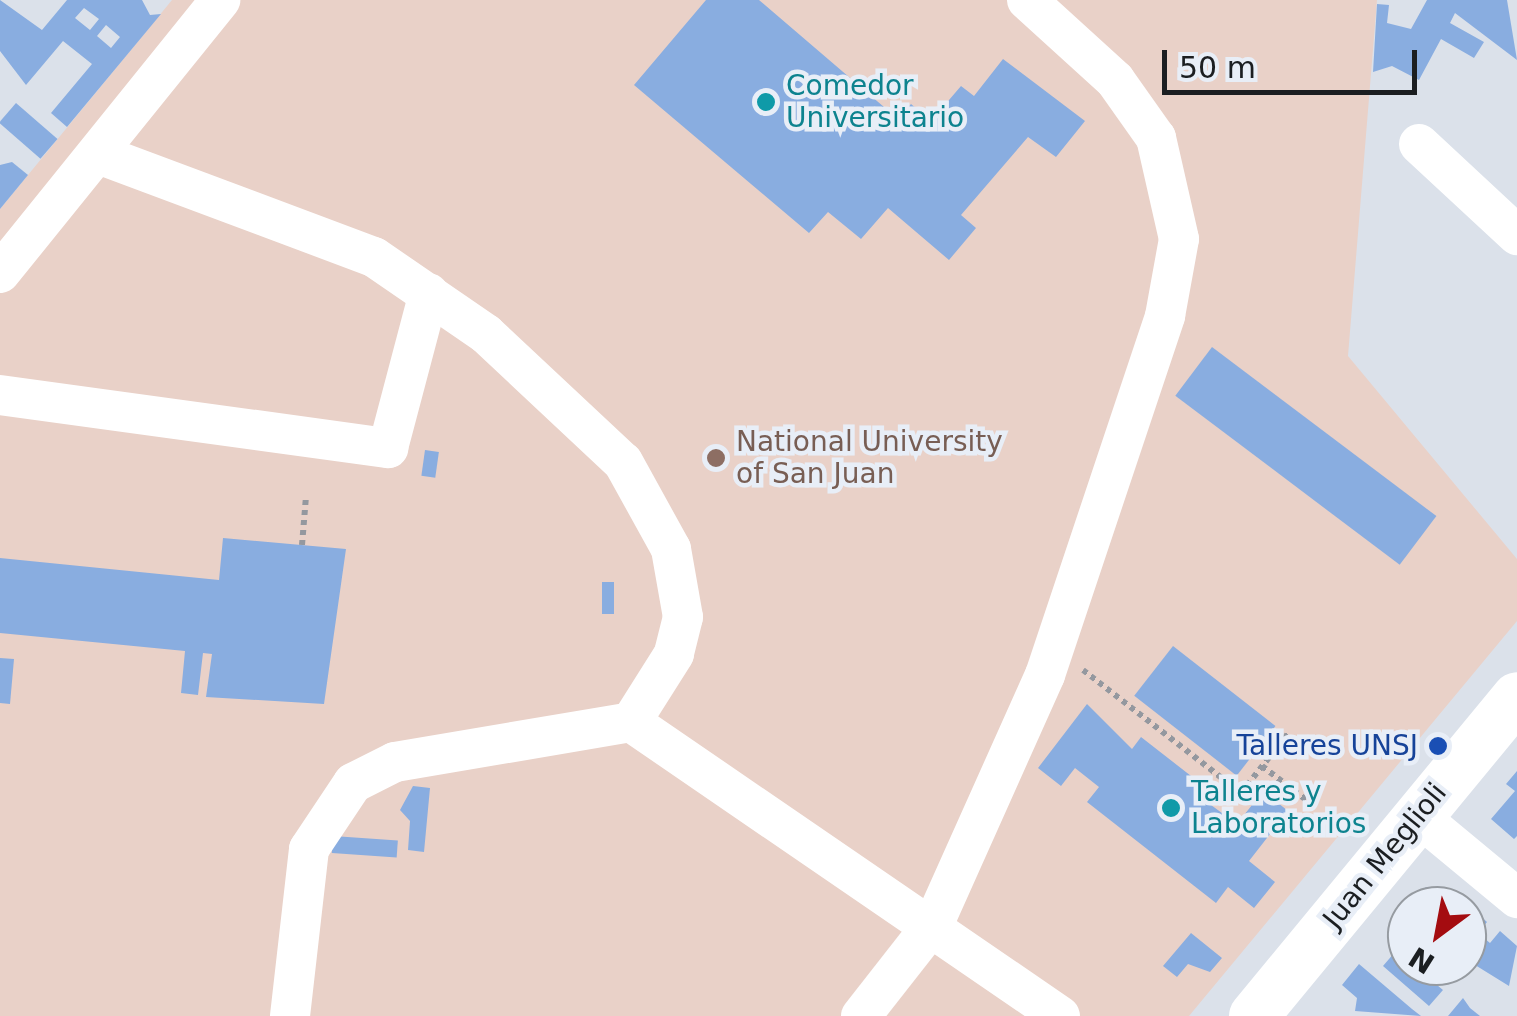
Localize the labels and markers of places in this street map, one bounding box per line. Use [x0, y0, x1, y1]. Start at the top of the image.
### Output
place label: Comedor Universitario [786, 69, 964, 135]
marker: Comedor Universitario [755, 91, 777, 113]
place label: National University of San Juan [736, 425, 1003, 491]
marker: National University of San Juan [705, 447, 727, 469]
place label: Talleres UNSJ [1237, 729, 1418, 763]
marker: Talleres UNSJ [1427, 735, 1449, 757]
place label: Talleres y Laboratorios [1191, 775, 1366, 841]
marker: Talleres y Laboratorios [1160, 797, 1182, 819]

